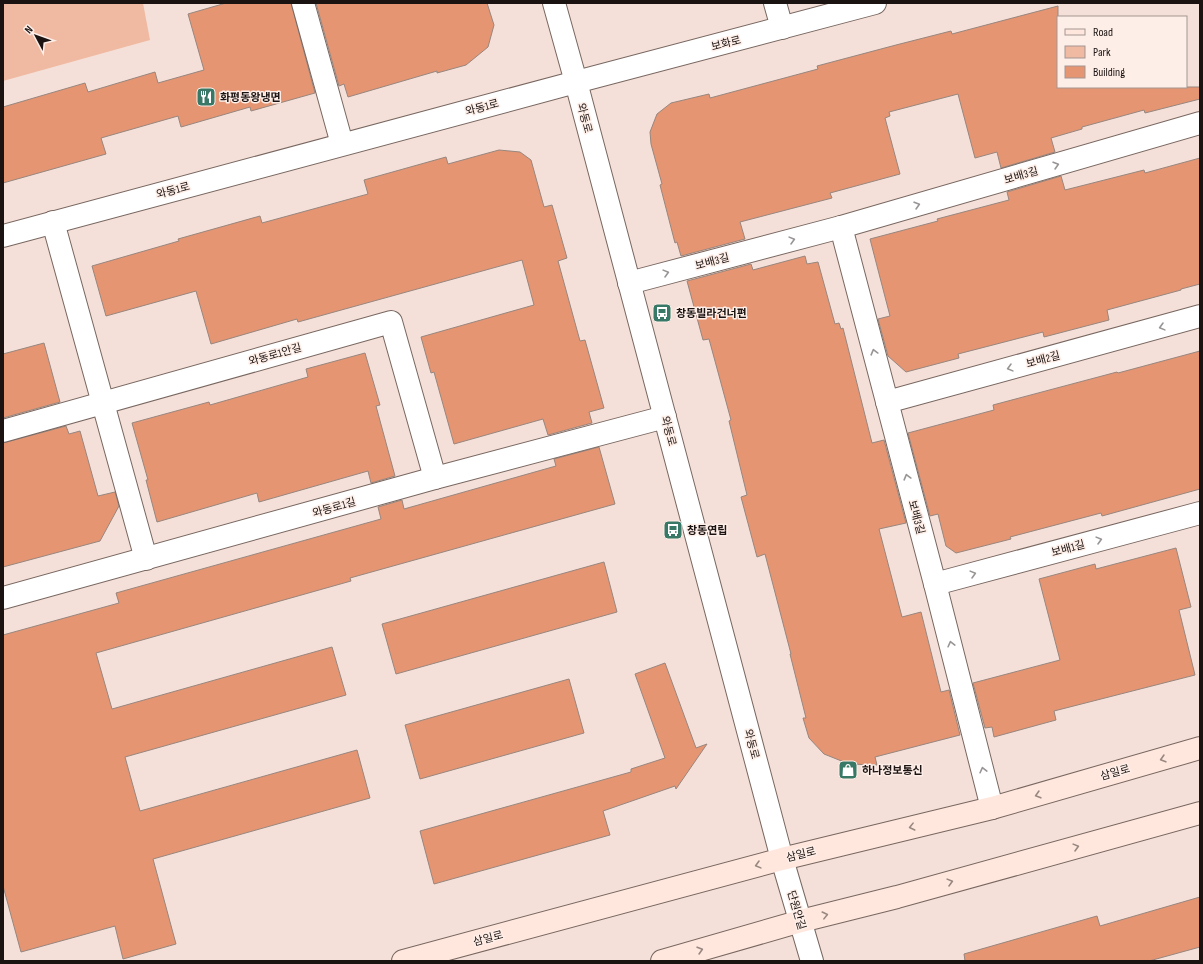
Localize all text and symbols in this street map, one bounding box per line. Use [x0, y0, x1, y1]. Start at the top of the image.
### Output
north arrow [16, 16, 56, 56]
legend [1057, 16, 1187, 88]
text: N [22, 23, 36, 36]
text: Road [1093, 25, 1113, 40]
street label: 보화로 [710, 34, 742, 53]
text: Park [1093, 45, 1111, 60]
text: Building [1093, 65, 1125, 80]
restaurant icon: 화평동왕냉면 [195, 86, 217, 108]
place label: 화평동왕냉면 [220, 91, 281, 104]
street label: 와동1로 [464, 97, 500, 118]
street label: 와동로 [574, 102, 595, 134]
one-way arrow [1052, 161, 1059, 170]
street label: 보배3길 [1003, 164, 1040, 187]
street label: 와동1로 [155, 180, 191, 201]
one-way arrow [914, 201, 921, 210]
one-way arrow [788, 236, 795, 245]
street label: 보배3길 [694, 251, 731, 272]
one-way arrow [663, 269, 670, 278]
bus stop icon: 창동빌라건너편 [651, 302, 673, 324]
place label: 창동빌라건너편 [676, 307, 747, 320]
one-way arrow [1159, 322, 1166, 330]
street label: 와동로1안길 [247, 341, 303, 368]
one-way arrow [870, 349, 878, 355]
street label: 보배2길 [1025, 349, 1062, 370]
one-way arrow [1007, 363, 1014, 372]
street label: 와동로 [658, 415, 679, 447]
one-way arrow [903, 474, 912, 481]
street label: 와동로1길 [311, 495, 357, 520]
street label: 보배3길 [906, 499, 927, 536]
bus stop icon: 창동연립 [662, 519, 684, 541]
place label: 창동연립 [687, 524, 727, 537]
one-way arrow [1095, 536, 1102, 545]
street label: 보배1길 [1050, 538, 1086, 559]
one-way arrow [969, 570, 976, 579]
one-way arrow [947, 641, 955, 647]
street label: 와동로 [741, 728, 762, 760]
one-way arrow [1159, 754, 1166, 763]
shop icon: 하나정보통신 [837, 759, 859, 781]
street label: 삼일로 [1099, 762, 1132, 783]
place label: 하나정보통신 [862, 764, 923, 777]
one-way arrow [979, 767, 988, 774]
one-way arrow [1034, 790, 1041, 799]
one-way arrow [909, 822, 916, 831]
one-way arrow [1073, 844, 1079, 852]
street label: 삼일로 [785, 845, 817, 864]
one-way arrow [755, 861, 762, 869]
one-way arrow [947, 878, 954, 887]
street label: 단원안길 [785, 889, 808, 931]
one-way arrow [821, 911, 828, 920]
street label: 삼일로 [472, 928, 504, 949]
one-way arrow [696, 946, 703, 955]

